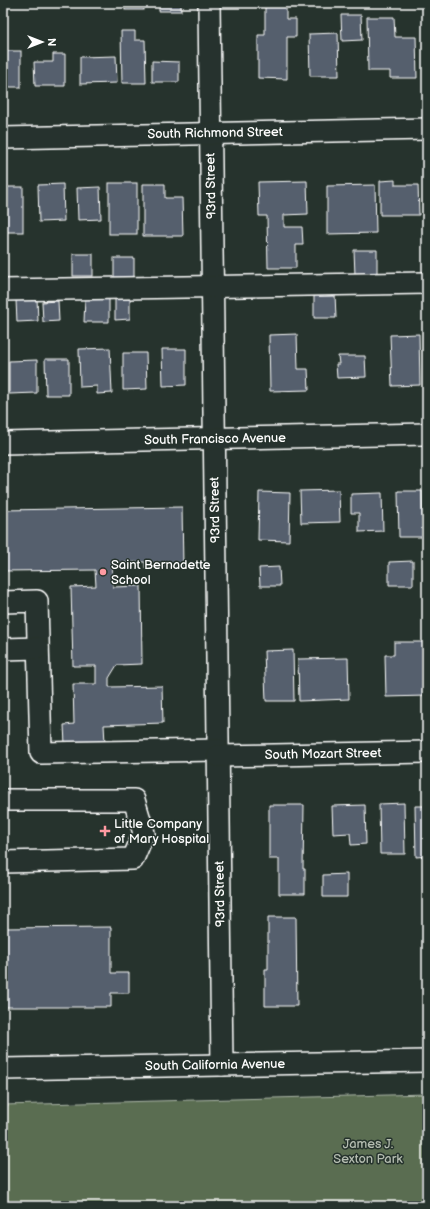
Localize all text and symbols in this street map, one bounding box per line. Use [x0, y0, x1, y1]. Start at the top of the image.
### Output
north arrow [22, 22, 62, 62]
text: N [45, 38, 58, 46]
street label: South Richmond Street [147, 124, 283, 142]
street label: 93rd Street [202, 153, 220, 219]
street label: South Francisco Avenue [144, 430, 286, 448]
street label: 93rd Street [206, 477, 224, 543]
place label: Saint Bernadette School [111, 557, 211, 588]
marker: Saint Bernadette School [98, 567, 108, 577]
street label: South Mozart Street [264, 745, 382, 763]
place label: Little Company of Mary Hospital [114, 816, 209, 847]
marker: Little Company of Mary Hospital [99, 825, 111, 837]
street label: 93rd Street [211, 861, 229, 927]
street label: South California Avenue [145, 1056, 285, 1074]
park label: James J. Sexton Park [333, 1136, 403, 1167]

